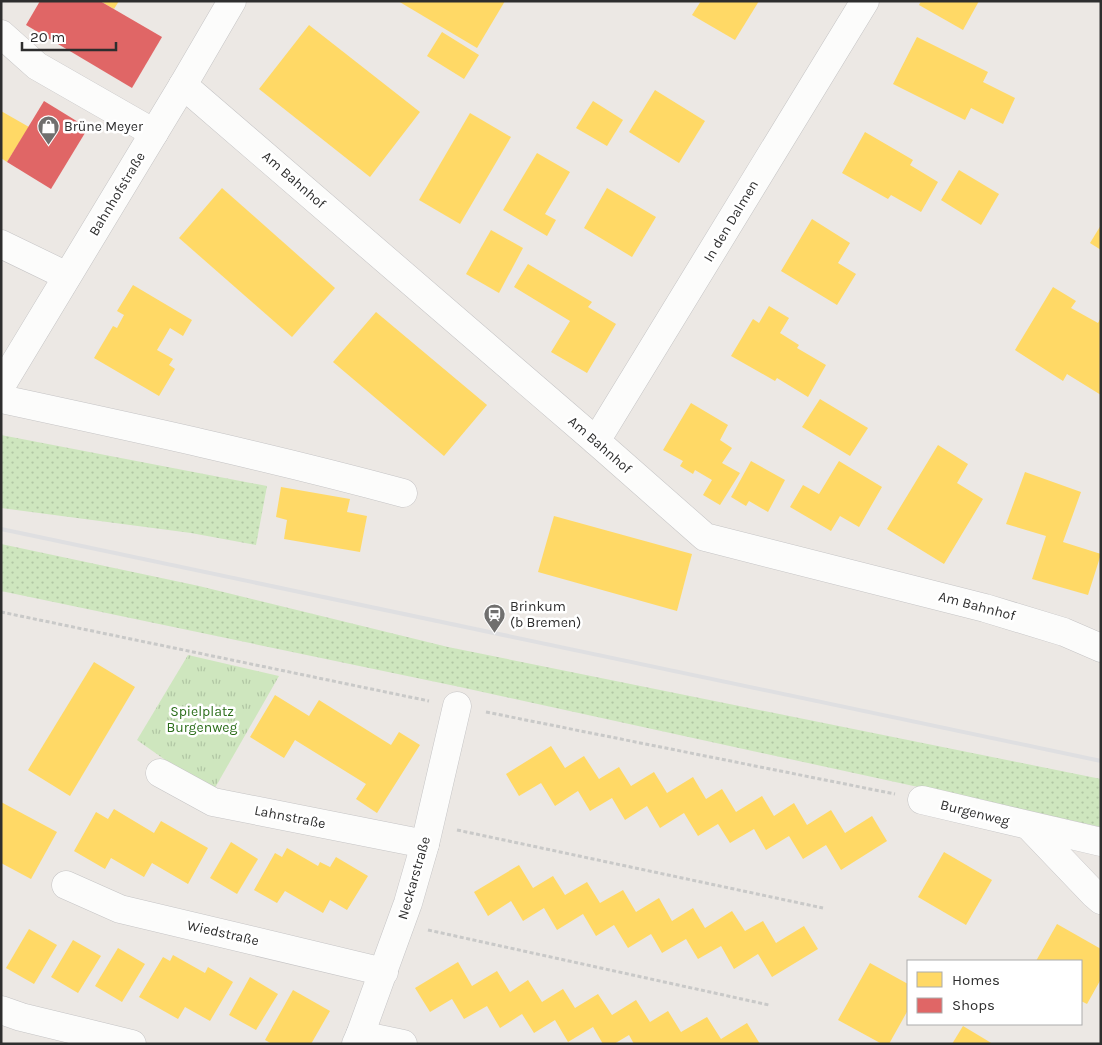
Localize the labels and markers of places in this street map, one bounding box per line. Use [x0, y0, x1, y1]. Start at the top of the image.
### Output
shop icon: Brüne Meyer [36, 114, 60, 145]
place label: Brüne Meyer [64, 118, 144, 135]
place label: Brinkum (b Bremen) [510, 598, 581, 631]
station icon: Brinkum (b Bremen) [482, 602, 506, 633]

